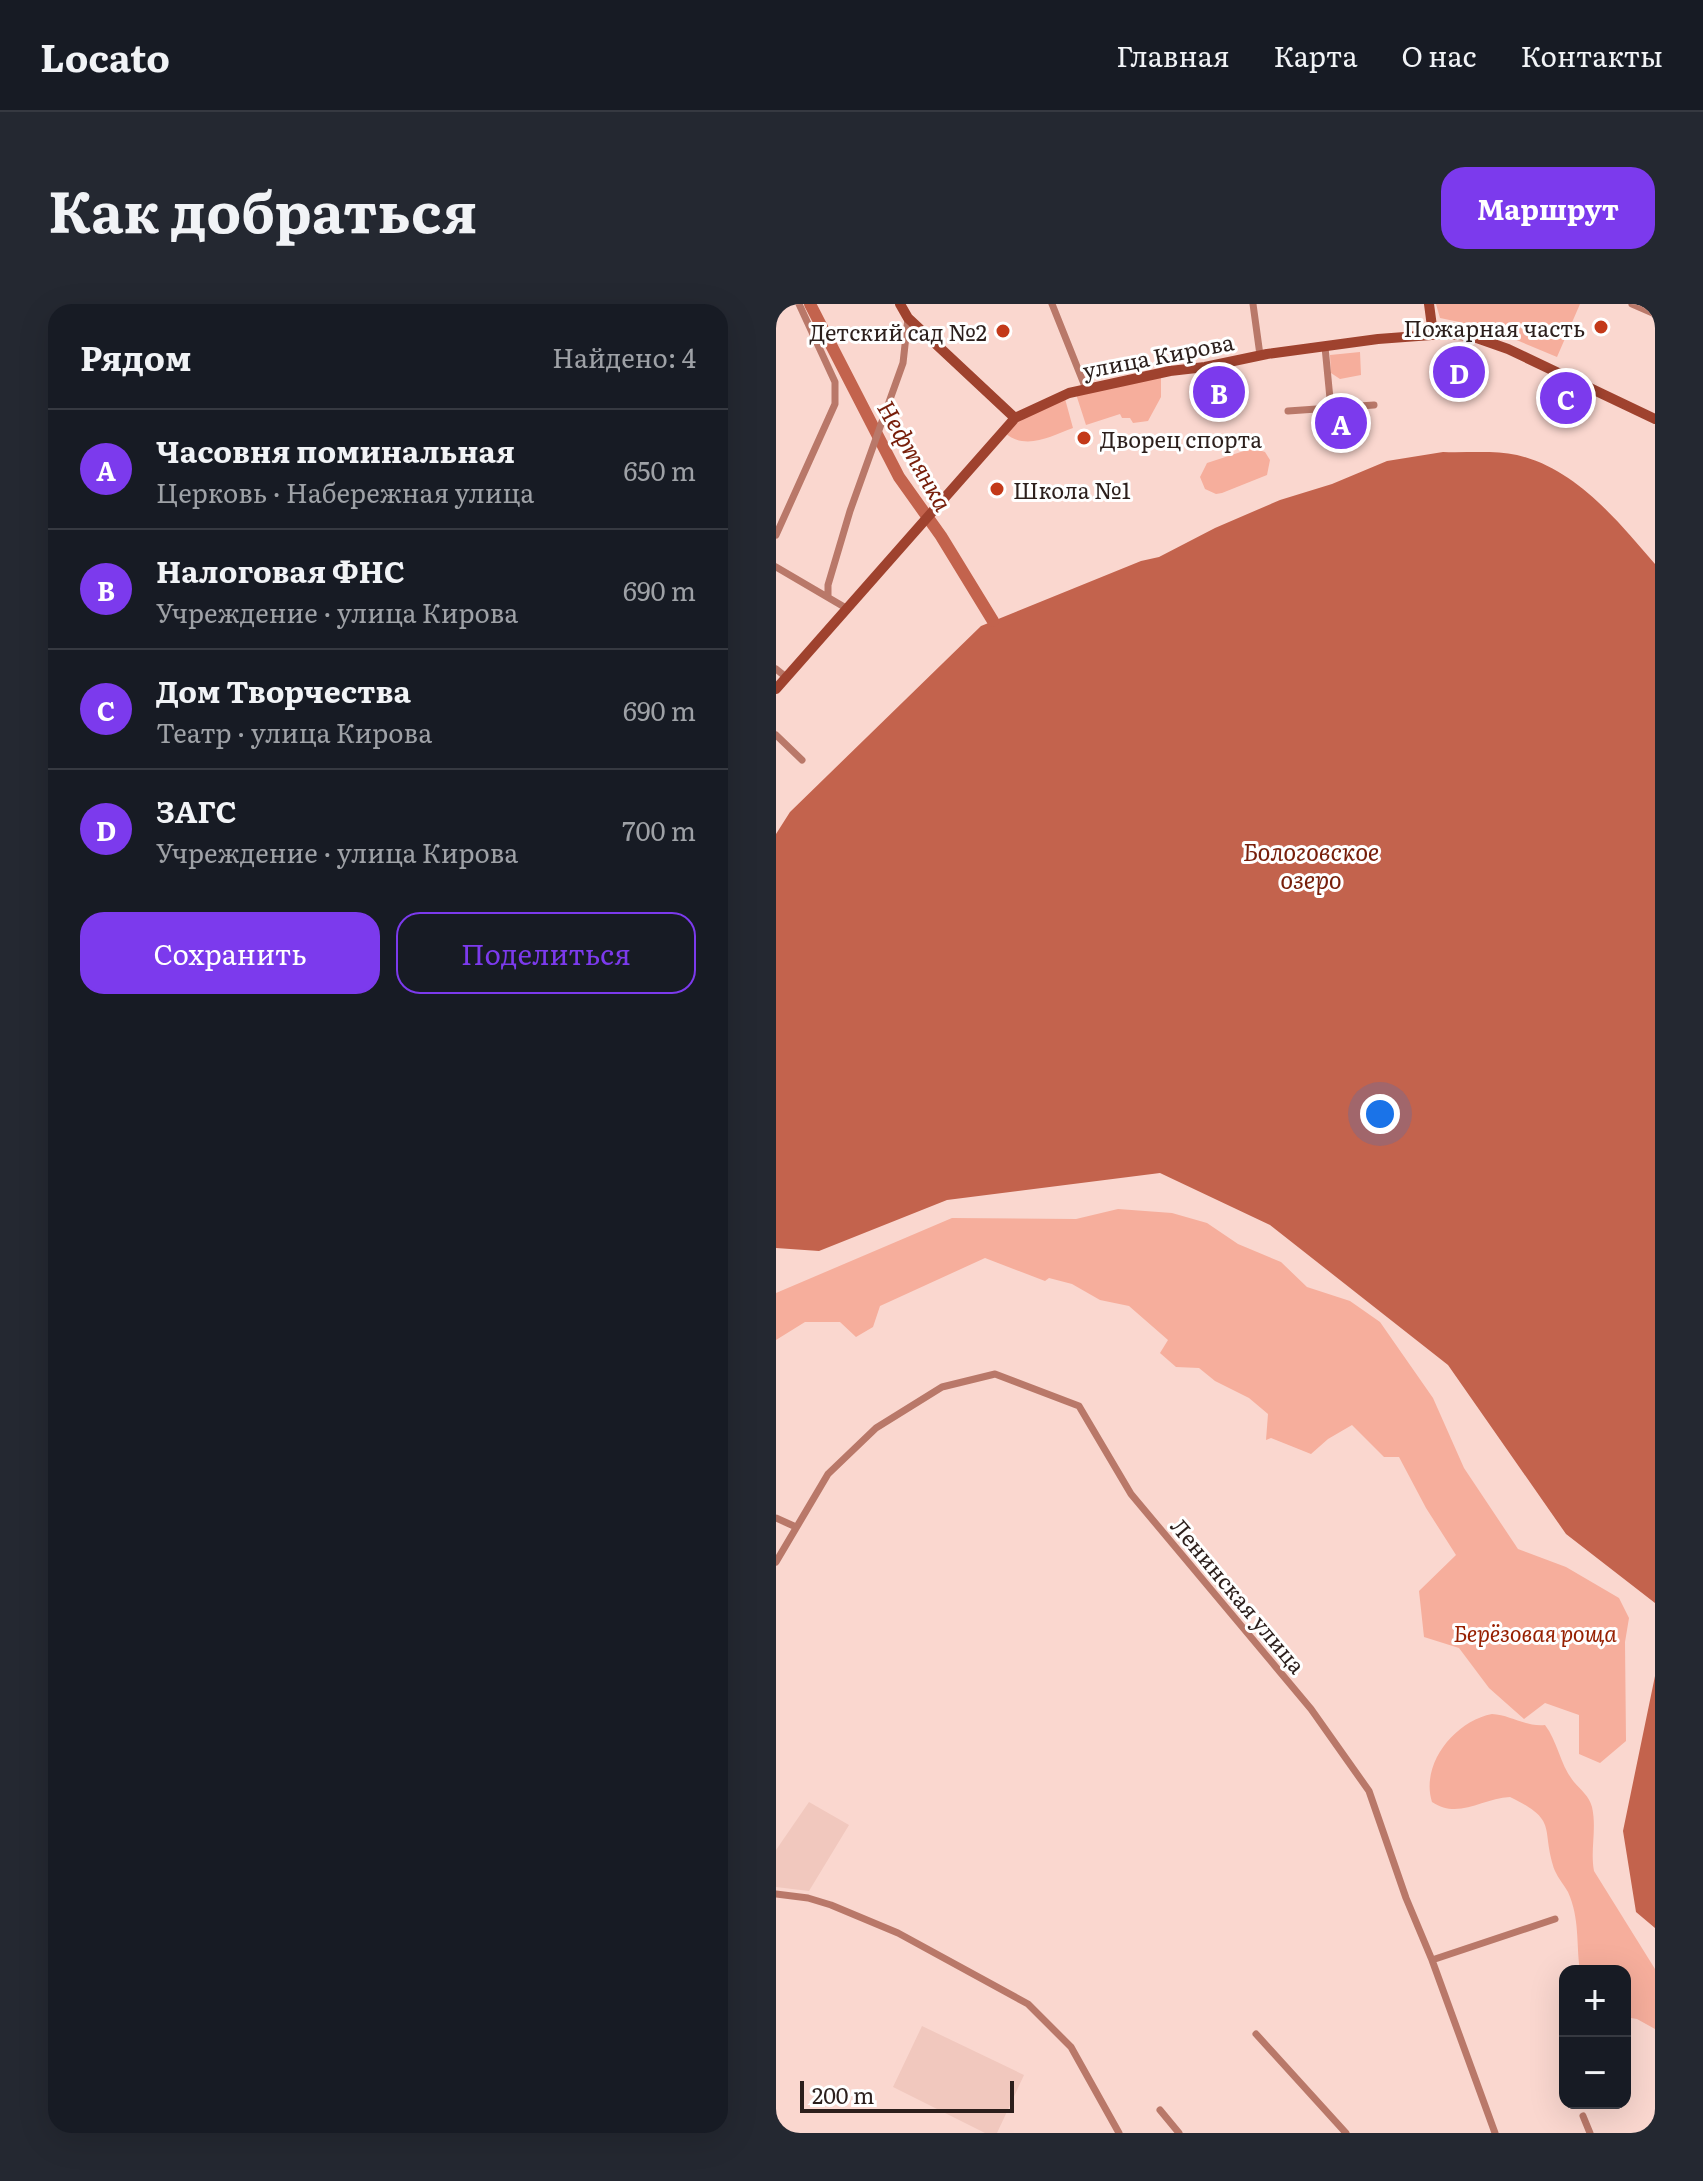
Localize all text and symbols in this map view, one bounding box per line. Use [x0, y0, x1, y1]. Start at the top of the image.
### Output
text: Locato [40, 27, 170, 84]
text: Главная [1116, 34, 1230, 76]
text: Карта [1274, 34, 1357, 76]
text: О нас [1401, 34, 1477, 76]
text: Контакты [1521, 34, 1663, 76]
text: Как добраться [48, 167, 477, 250]
button: Маршрут [1441, 167, 1655, 249]
place label: Пожарная часть [1403, 311, 1585, 344]
place label: Детский сад №2 [809, 315, 987, 348]
marker: Пожарная часть [1592, 318, 1610, 336]
marker: Детский сад №2 [994, 322, 1012, 340]
street label: улица Кирова [1079, 324, 1237, 386]
text: Рядом [80, 331, 192, 381]
text: Найдено: 4 [552, 337, 696, 376]
pin: D [1433, 342, 1485, 402]
pin: B [1193, 362, 1245, 422]
pin: C [1540, 368, 1592, 428]
water label: Нефтянка [870, 393, 962, 517]
pin: A [1315, 393, 1367, 453]
place label: Дворец спорта [1100, 422, 1262, 455]
text: Часовня поминальная [156, 428, 515, 472]
marker: Дворец спорта [1075, 429, 1093, 447]
text: A [96, 450, 116, 489]
text: 650 m [623, 450, 696, 489]
text: Церковь · Набережная улица [156, 472, 534, 511]
place label: Школа №1 [1013, 473, 1131, 506]
marker: Школа №1 [988, 480, 1006, 498]
text: Налоговая ФНС [156, 548, 405, 592]
text: B [97, 570, 115, 609]
text: 690 m [623, 570, 696, 609]
text: Учреждение · улица Кирова [156, 592, 518, 631]
text: Дом Творчества [156, 668, 411, 712]
text: C [97, 690, 115, 729]
text: 690 m [623, 690, 696, 729]
text: Театр · улица Кирова [156, 712, 432, 751]
text: ЗАГС [156, 788, 237, 832]
text: D [96, 810, 116, 849]
text: 700 m [622, 810, 696, 849]
text: Учреждение · улица Кирова [156, 832, 518, 871]
water label: Бологовское озеро [1243, 833, 1379, 896]
button: Сохранить [80, 912, 380, 994]
button: Поделиться [396, 912, 696, 994]
your location [1360, 1094, 1400, 1134]
street label: Ленинская улица [1164, 1510, 1314, 1680]
park label: Берёзовая роща [1453, 1616, 1617, 1649]
map controls [1559, 1965, 1631, 2109]
button: + [1559, 1965, 1631, 2037]
button: − [1559, 2037, 1631, 2109]
scale bar [800, 2077, 1014, 2113]
text: 200 m [812, 2078, 874, 2111]

